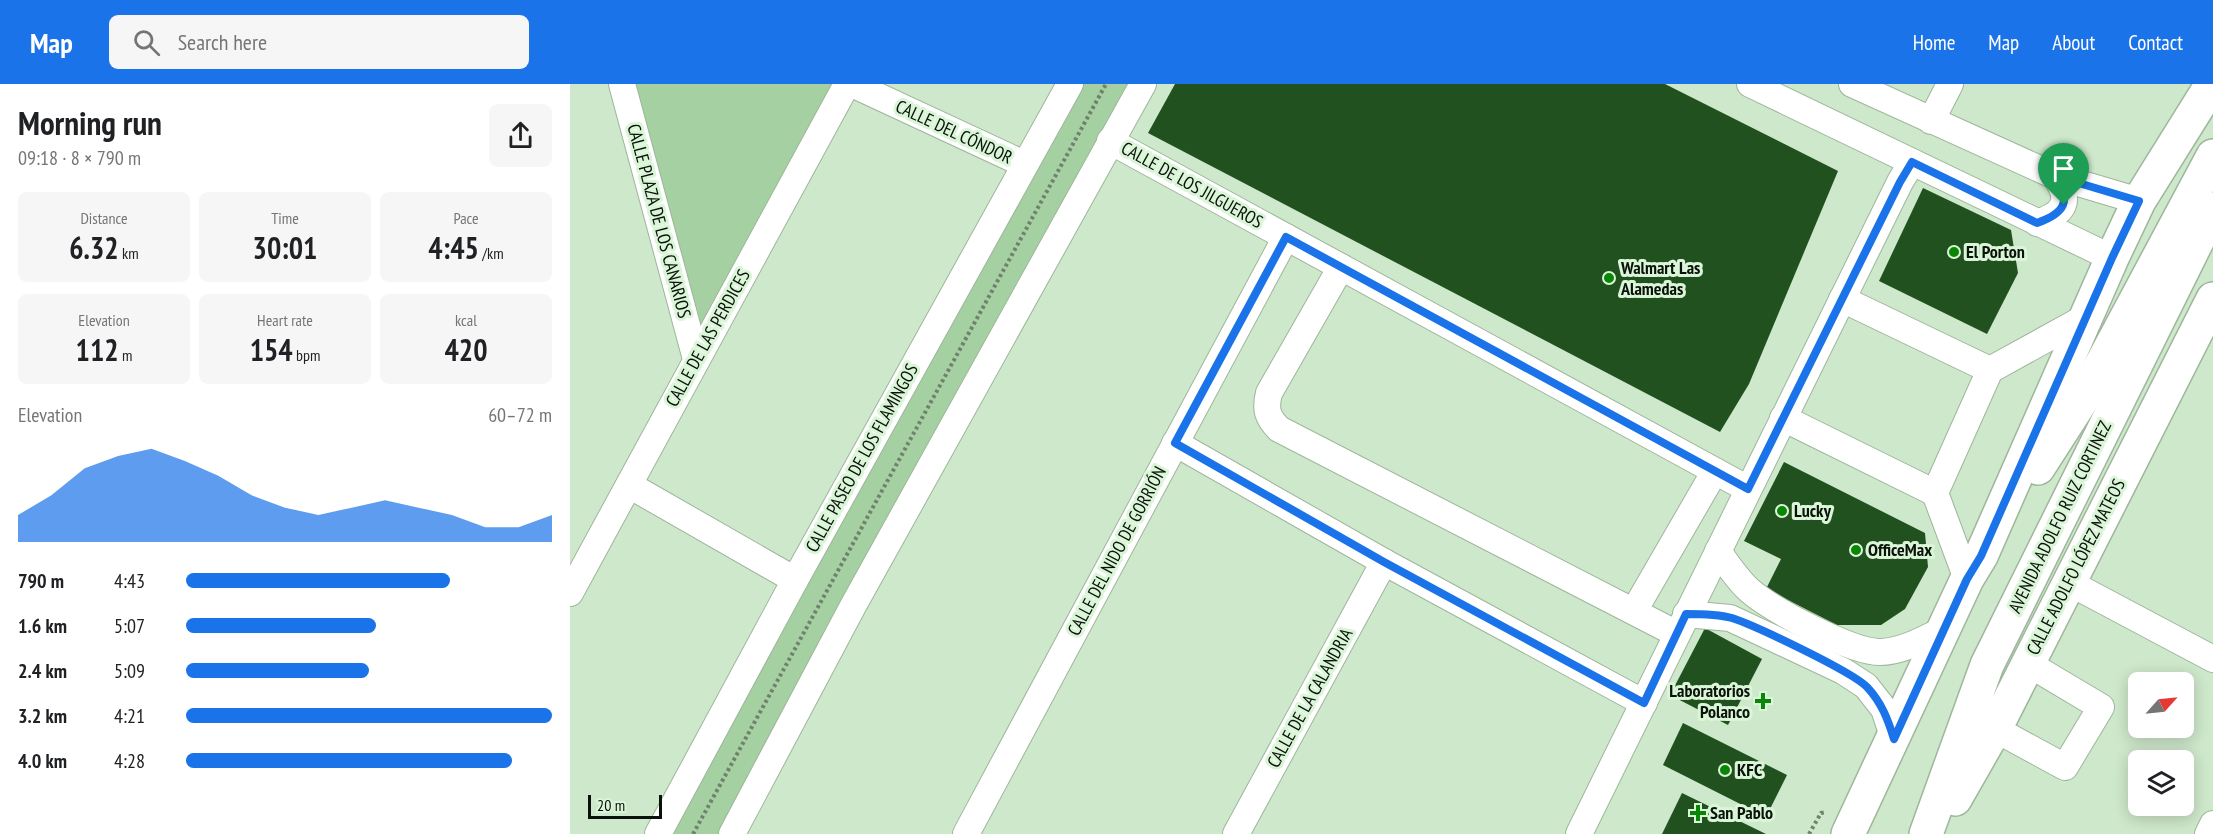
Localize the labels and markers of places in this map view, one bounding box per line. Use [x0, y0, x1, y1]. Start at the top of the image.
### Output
pin [2038, 143, 2089, 205]
place label: El Porton [1966, 240, 2025, 263]
marker: El Porton [1947, 245, 1961, 259]
place label: Walmart Las Alamedas [1620, 256, 1700, 300]
marker: Walmart Las Alamedas [1602, 271, 1616, 285]
place label: Lucky [1794, 499, 1832, 522]
marker: Lucky [1775, 504, 1789, 518]
place label: OfficeMax [1868, 538, 1932, 561]
marker: OfficeMax [1849, 543, 1863, 557]
place label: Laboratorios Polanco [1669, 679, 1750, 723]
marker: Laboratorios Polanco [1754, 692, 1772, 710]
place label: KFC [1737, 758, 1762, 781]
marker: KFC [1718, 763, 1732, 777]
place label: San Pablo [1710, 801, 1773, 824]
marker: San Pablo [1691, 806, 1705, 820]

